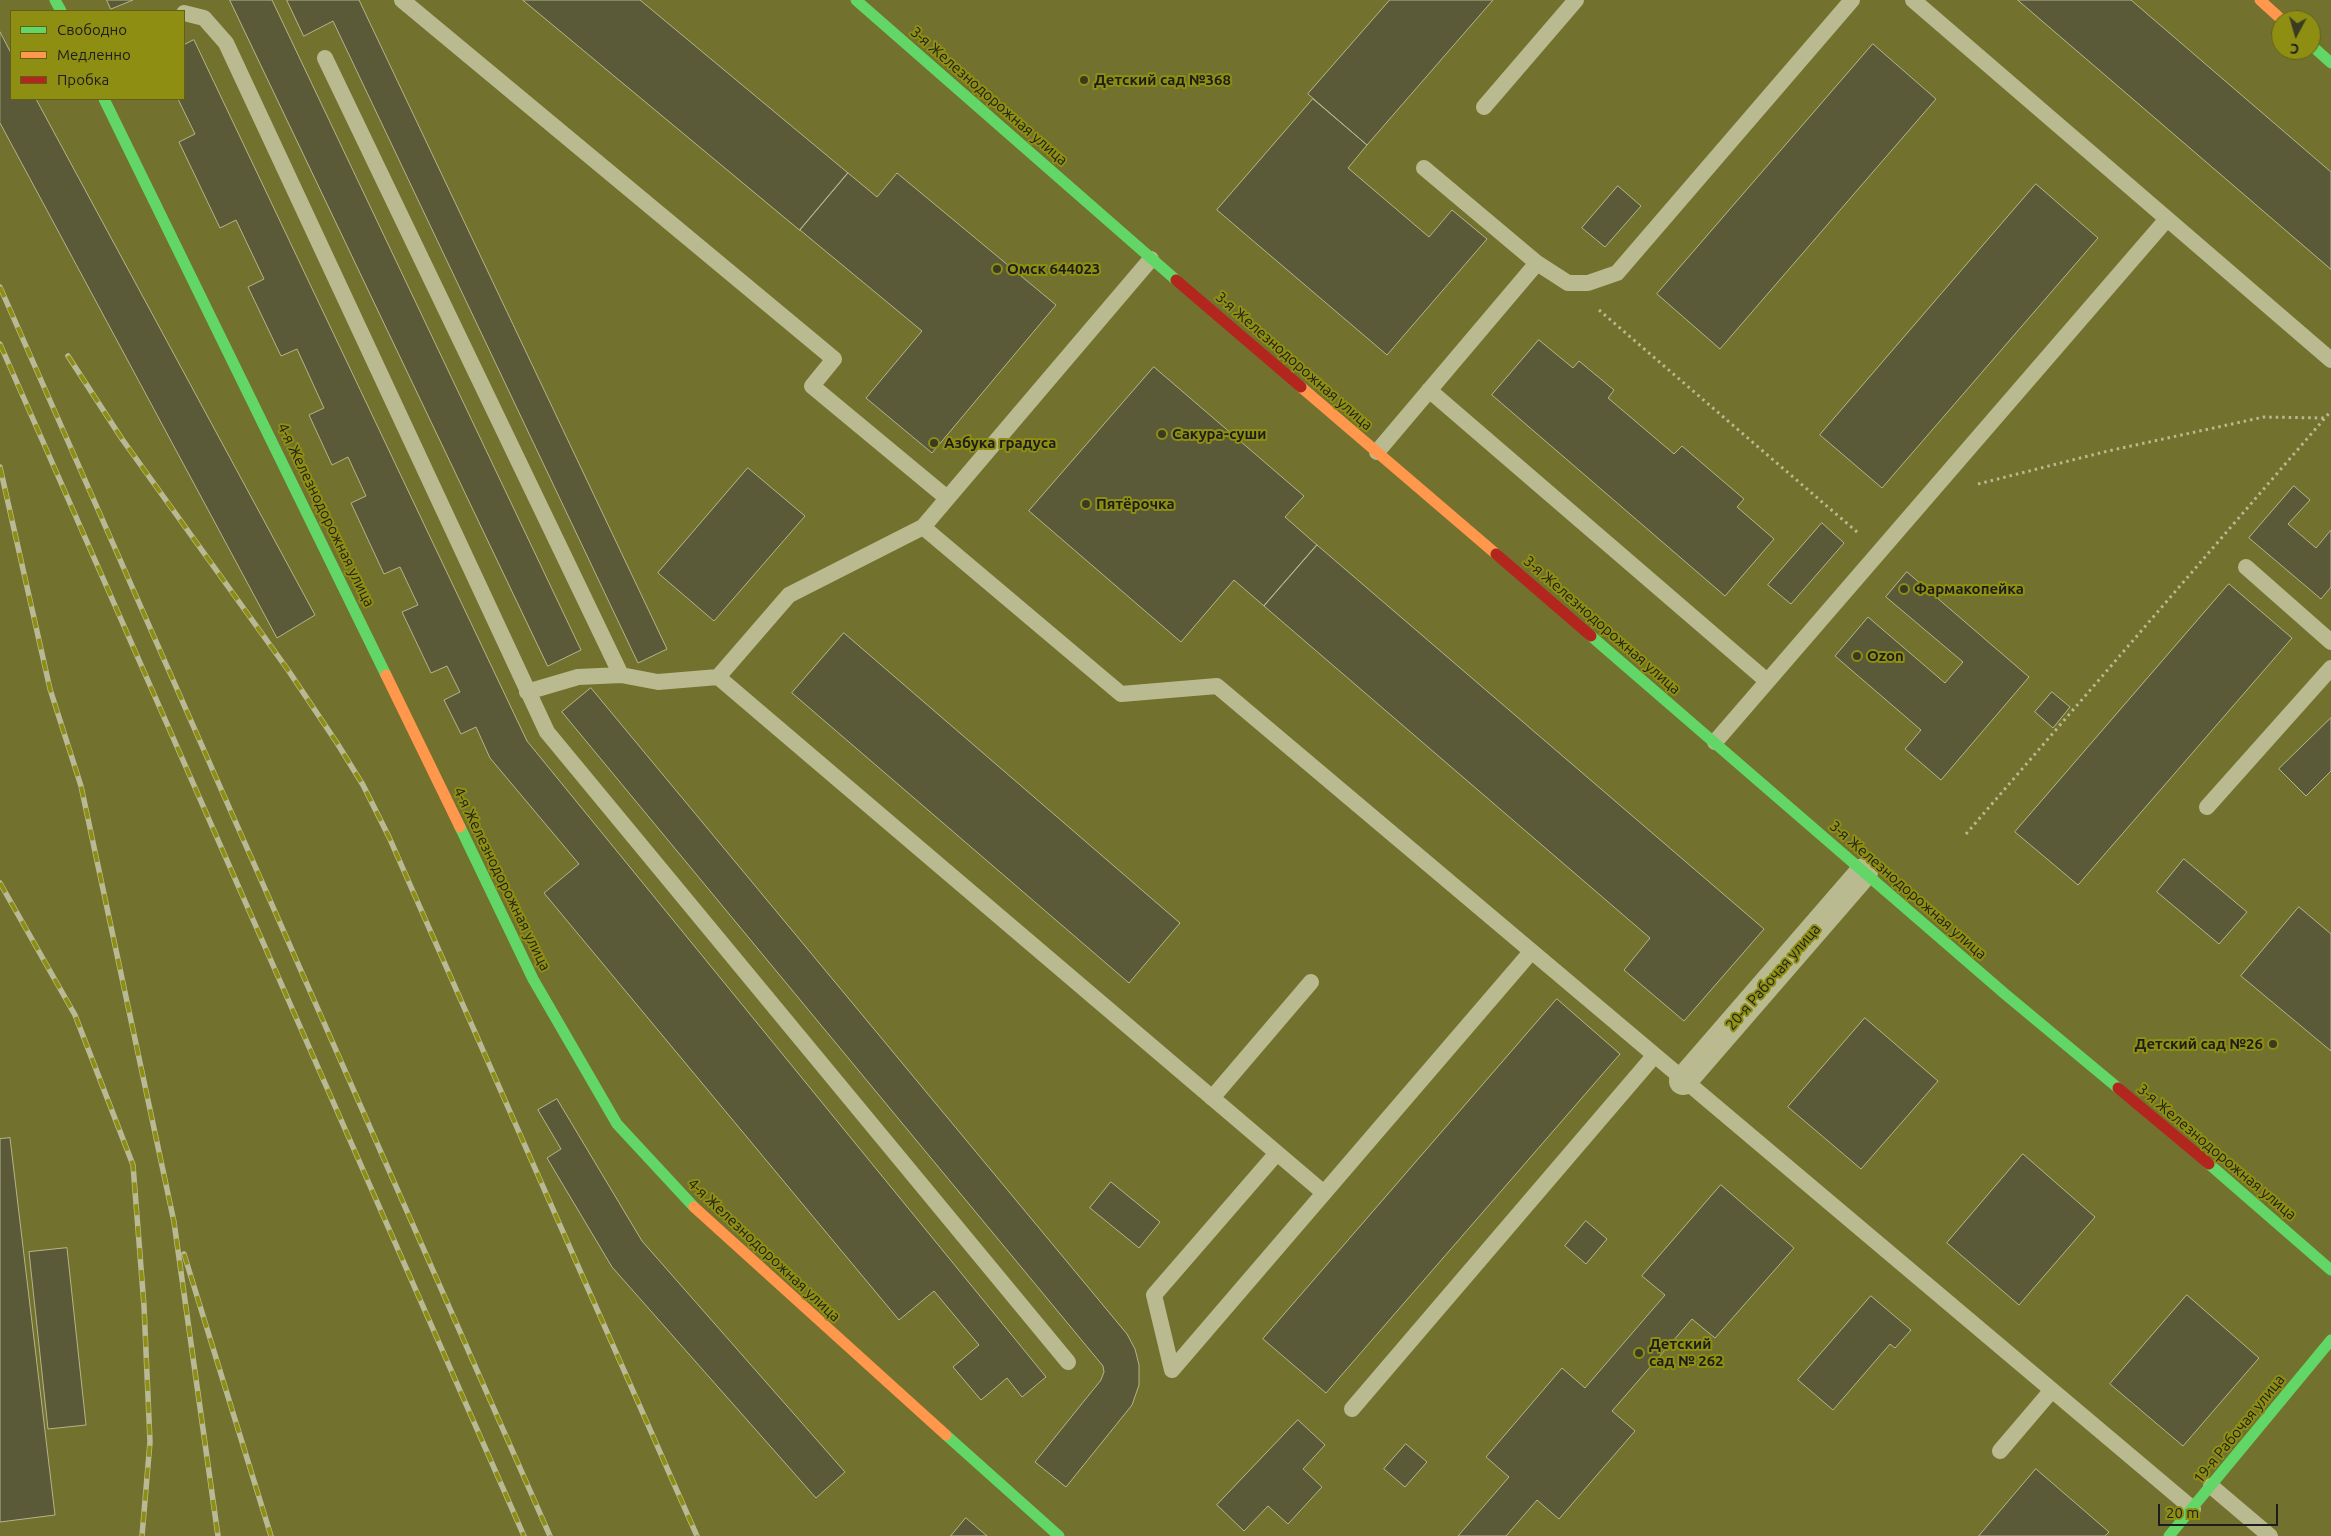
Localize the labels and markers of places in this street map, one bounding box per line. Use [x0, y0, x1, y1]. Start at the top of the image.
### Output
place label: Детский сад №368 [1094, 71, 1231, 89]
marker: Детский сад №368 [1078, 74, 1090, 86]
place label: Омск 644023 [1007, 260, 1100, 278]
marker: Омск 644023 [991, 263, 1003, 275]
place label: Сакура-суши [1172, 425, 1266, 443]
marker: Сакура-суши [1156, 428, 1168, 440]
place label: Азбука градуса [944, 434, 1056, 452]
marker: Азбука градуса [928, 437, 940, 449]
place label: Пятёрочка [1096, 495, 1175, 513]
marker: Пятёрочка [1080, 498, 1092, 510]
place label: Фармакопейка [1914, 580, 2024, 598]
marker: Фармакопейка [1898, 583, 1910, 595]
place label: Ozon [1867, 647, 1904, 665]
marker: Ozon [1851, 650, 1863, 662]
place label: Детский сад №26 [2135, 1035, 2263, 1053]
marker: Детский сад №26 [2267, 1038, 2279, 1050]
place label: Детский сад № 262 [1649, 1335, 1724, 1370]
marker: Детский сад № 262 [1633, 1347, 1645, 1359]

